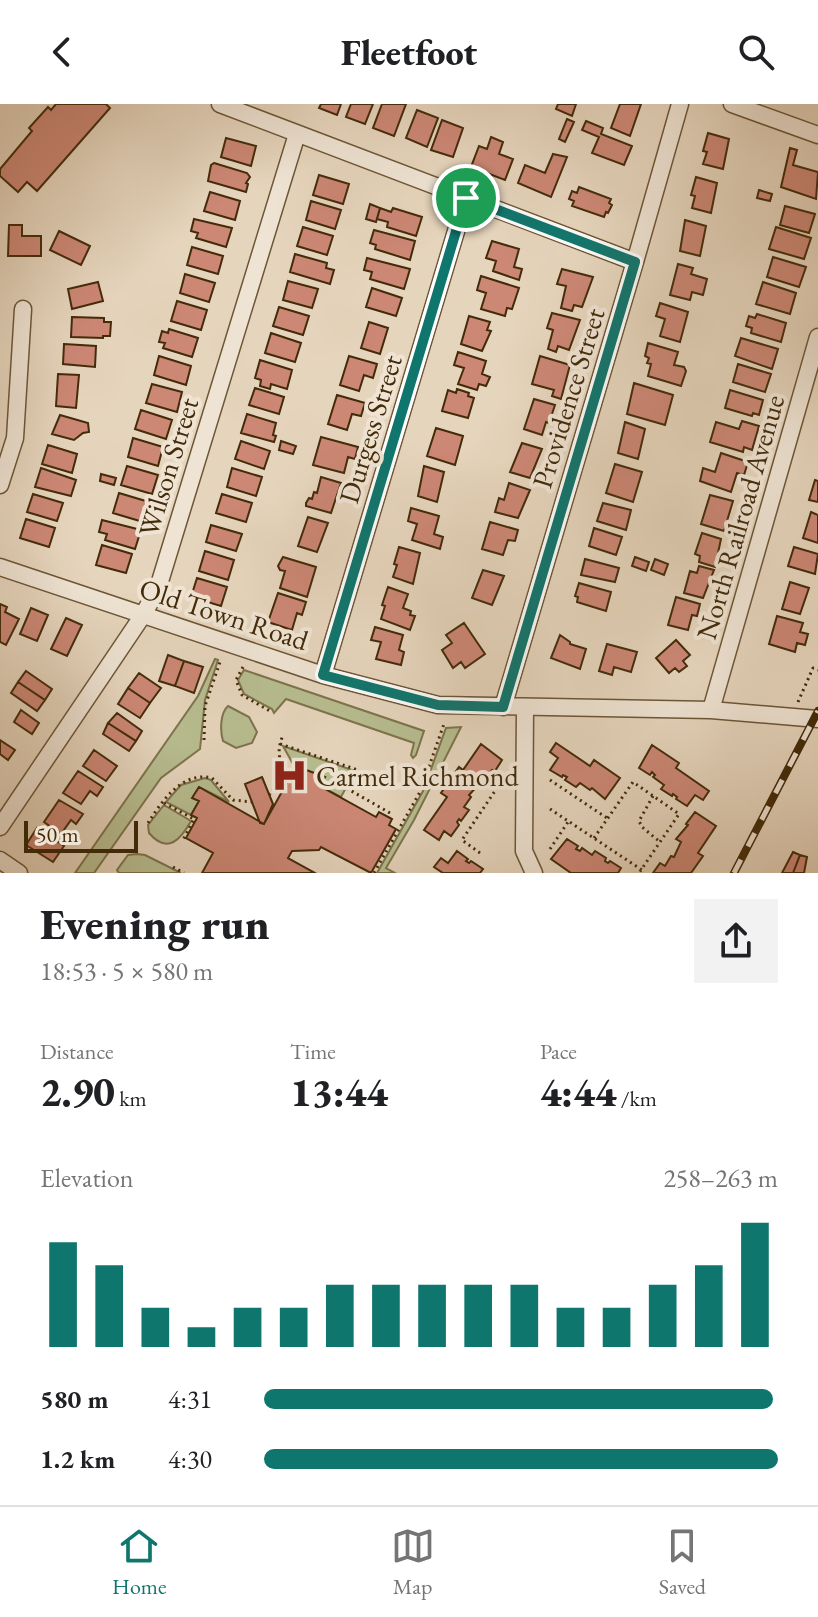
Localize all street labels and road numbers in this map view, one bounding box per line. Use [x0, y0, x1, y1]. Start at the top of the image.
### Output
street label: Providence Street [524, 304, 612, 492]
street label: Durgess Street [330, 350, 410, 508]
street label: North Railroad Avenue [688, 390, 792, 644]
street label: Wilson Street [130, 393, 206, 541]
street label: Old Town Road [135, 570, 314, 658]

